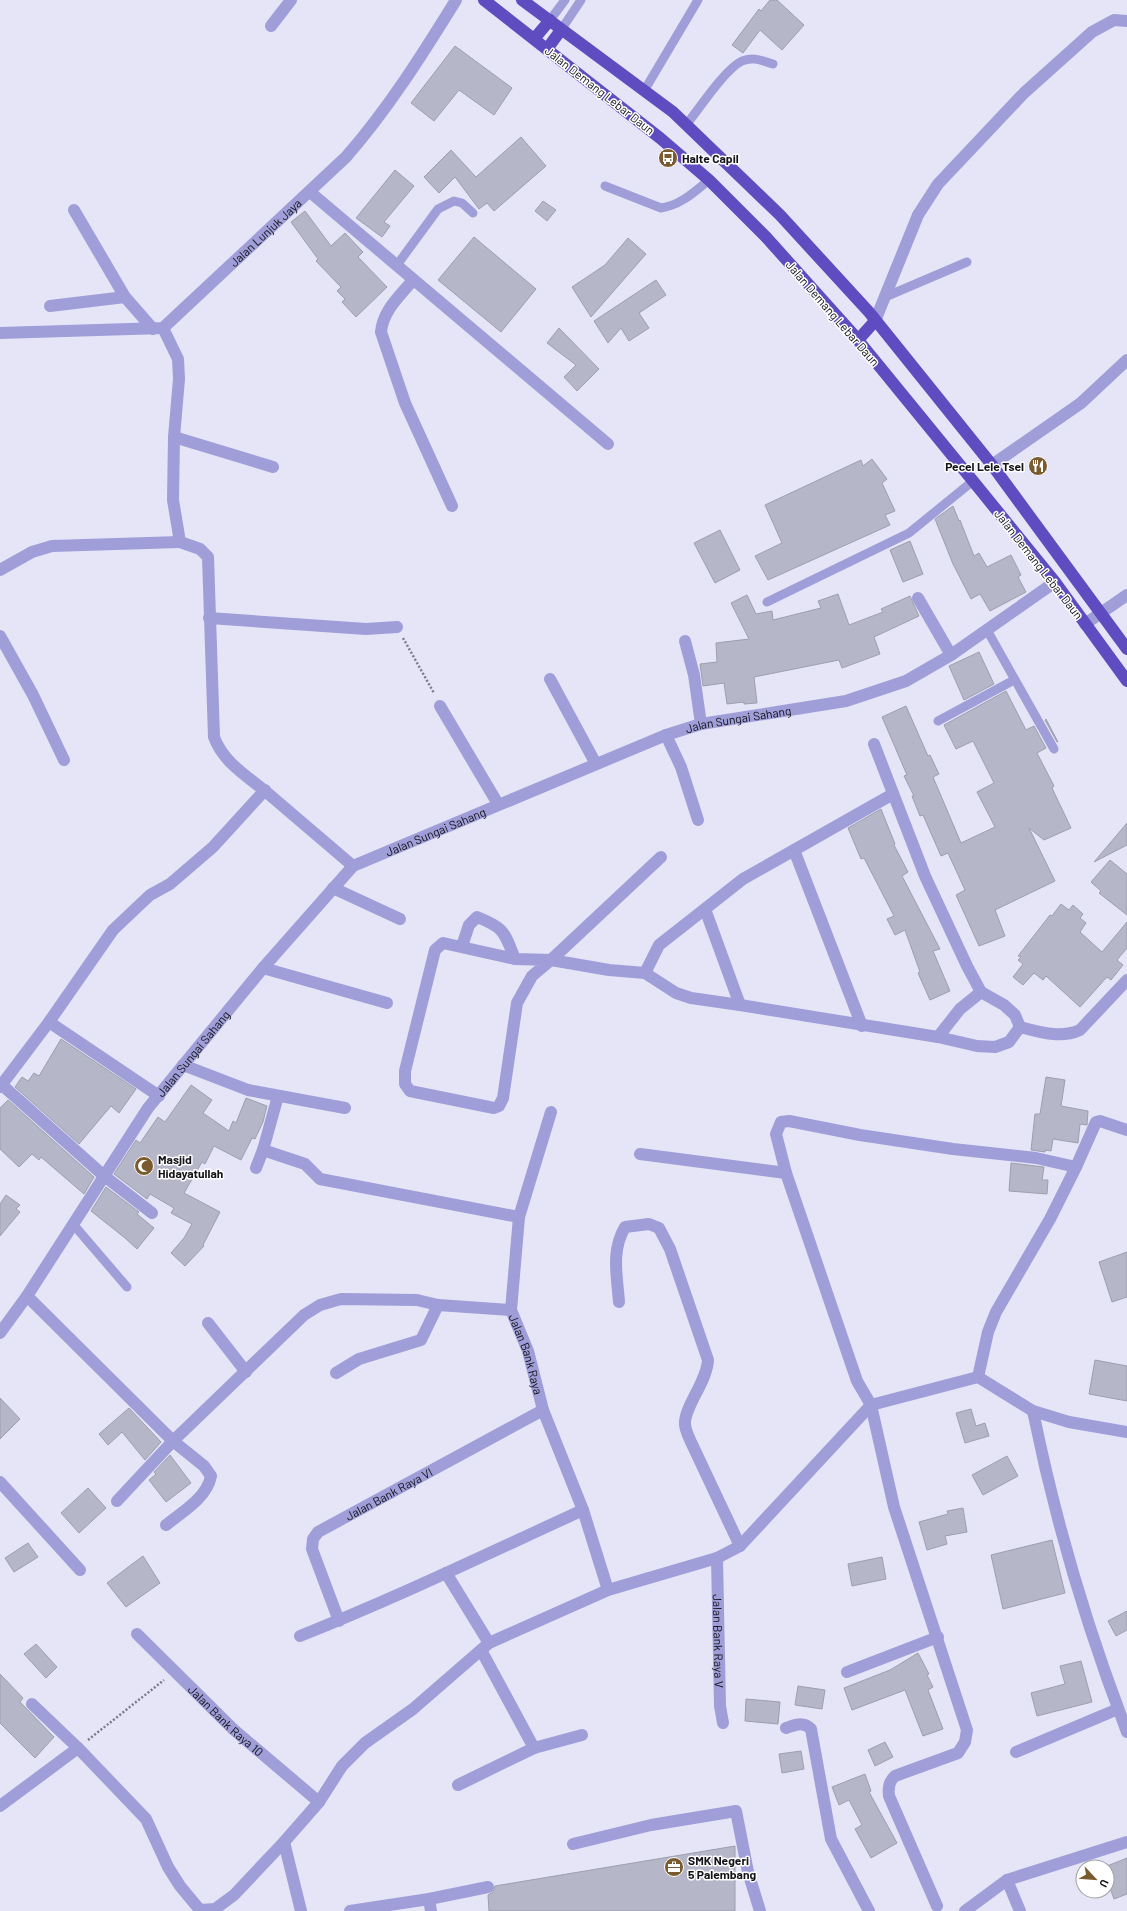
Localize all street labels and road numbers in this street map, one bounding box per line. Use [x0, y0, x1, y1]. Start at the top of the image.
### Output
street label: Jalan Demang Lebar Daun [542, 43, 658, 137]
street label: Jalan Lunjuk Jaya [226, 196, 304, 269]
street label: Jalan Demang Lebar Daun [783, 257, 883, 369]
street label: Jalan Demang Lebar Daun [992, 506, 1086, 622]
street label: Jalan Sungai Sahang [683, 703, 792, 736]
street label: Jalan Sungai Sahang [383, 804, 488, 859]
street label: Jalan Sungai Sahang [153, 1007, 232, 1099]
street label: Jalan Bank Raya [506, 1312, 546, 1396]
street label: Jalan Bank Raya VI [343, 1464, 435, 1523]
street label: Jalan Bank Raya V [711, 1594, 727, 1688]
street label: Jalan Bank Raya 10 [185, 1682, 266, 1759]

